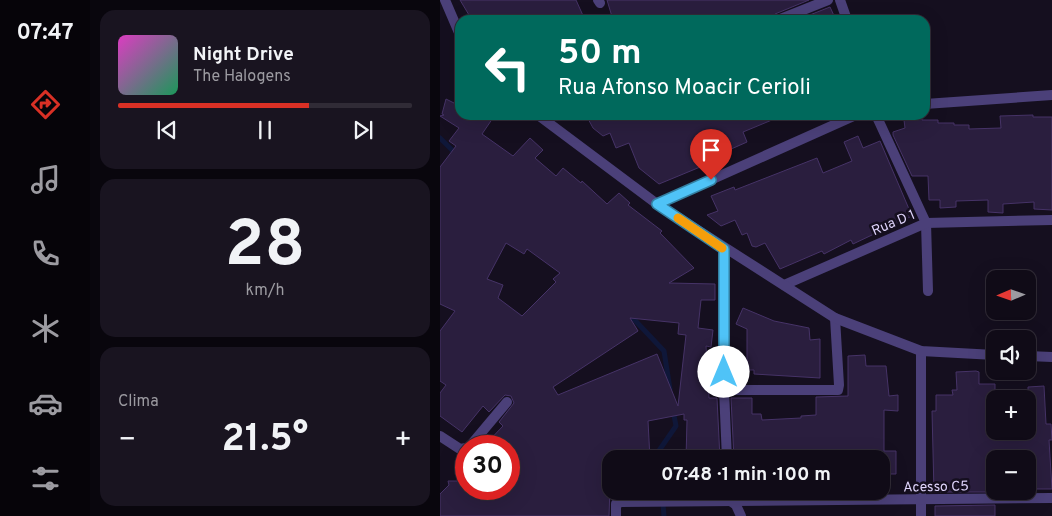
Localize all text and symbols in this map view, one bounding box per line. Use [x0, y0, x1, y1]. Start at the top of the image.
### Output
text: 07:47 [16, 20, 74, 47]
text: 50 m [558, 32, 642, 76]
icon: left [475, 35, 540, 100]
text: Night Drive [193, 43, 294, 67]
text: The Halogens [193, 67, 291, 87]
text: Rua Afonso Moacir Cerioli [558, 75, 811, 102]
icon: directions [28, 87, 63, 122]
icon: previous [153, 116, 181, 144]
icon: pause [251, 116, 279, 144]
icon: next [349, 116, 377, 144]
pin [690, 129, 732, 180]
icon: arrive [697, 136, 725, 164]
icon: music [28, 162, 63, 197]
text: 28 [225, 207, 305, 289]
street label: Rua D 1 [869, 207, 918, 240]
icon: phone [28, 236, 63, 271]
north arrow [986, 270, 1036, 320]
map controls [986, 270, 1036, 500]
text: km/h [246, 281, 284, 301]
icon: climate [28, 311, 63, 346]
button: sound [986, 330, 1036, 380]
position arrow [697, 345, 749, 397]
icon: car [28, 386, 63, 421]
button: + [986, 390, 1036, 440]
text: Clima [118, 392, 159, 412]
text: 21.5° [222, 416, 308, 465]
text: − [118, 423, 136, 459]
text: + [394, 423, 412, 459]
speed limit sign: 30 [455, 435, 520, 500]
button: − [986, 450, 1036, 500]
icon: filters [28, 461, 63, 496]
text: 07:48 · 1 min · 100 m [661, 463, 831, 487]
street label: Acesso C5 [903, 478, 969, 497]

